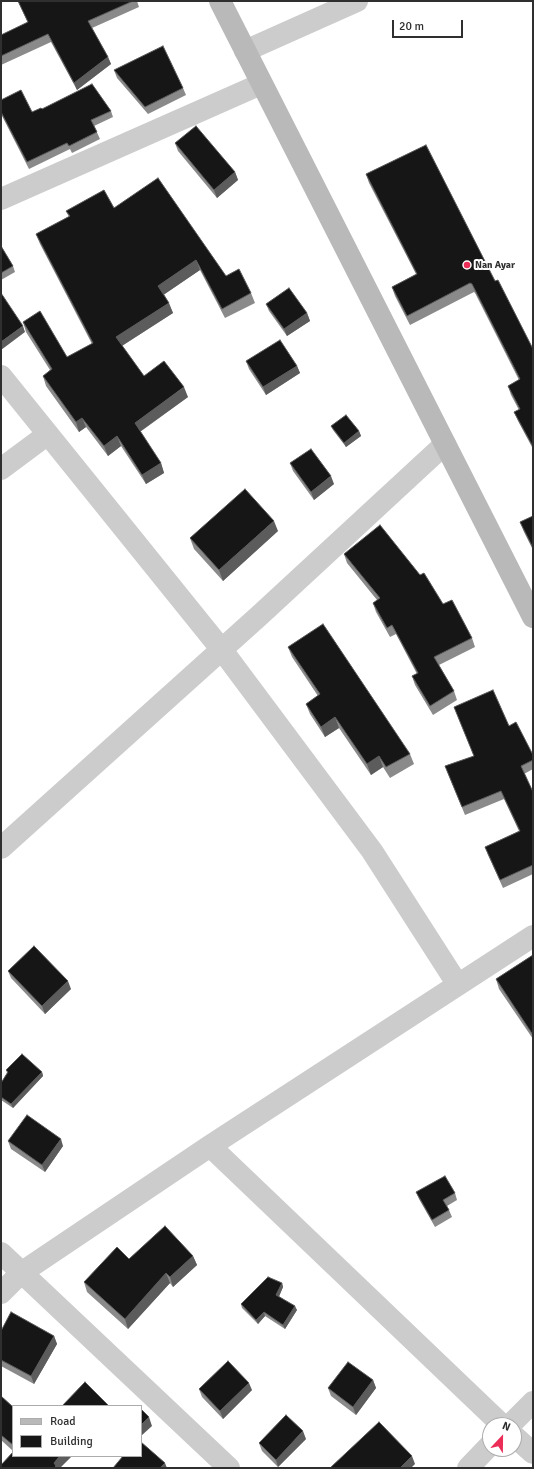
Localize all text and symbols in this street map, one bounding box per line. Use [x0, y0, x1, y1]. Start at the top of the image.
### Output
scale bar [394, 12, 465, 38]
text: 20 m [399, 19, 424, 34]
place label: Nan Ayar [475, 259, 515, 271]
marker: Nan Ayar [462, 260, 472, 270]
legend [12, 1405, 142, 1457]
text: Road [50, 1414, 76, 1429]
north arrow [482, 1417, 522, 1457]
text: N [500, 1419, 512, 1434]
text: Building [50, 1434, 93, 1449]

